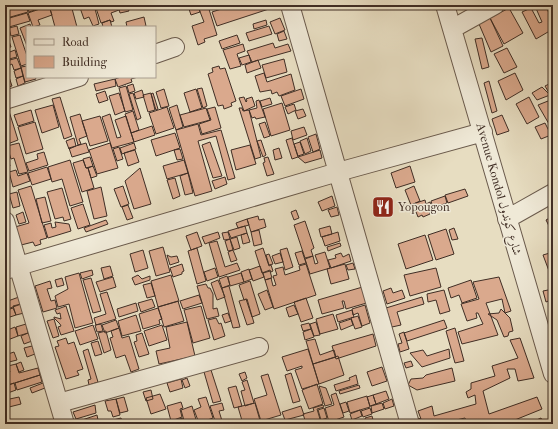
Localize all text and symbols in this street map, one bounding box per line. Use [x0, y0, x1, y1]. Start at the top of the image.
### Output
legend [26, 26, 156, 78]
text: Road [62, 35, 89, 49]
text: Building [62, 55, 107, 69]
street label: Avenue Kondol شارع كوندول [469, 121, 525, 258]
restaurant icon: Yopougon [370, 194, 396, 220]
place label: Yopougon [397, 200, 450, 214]

